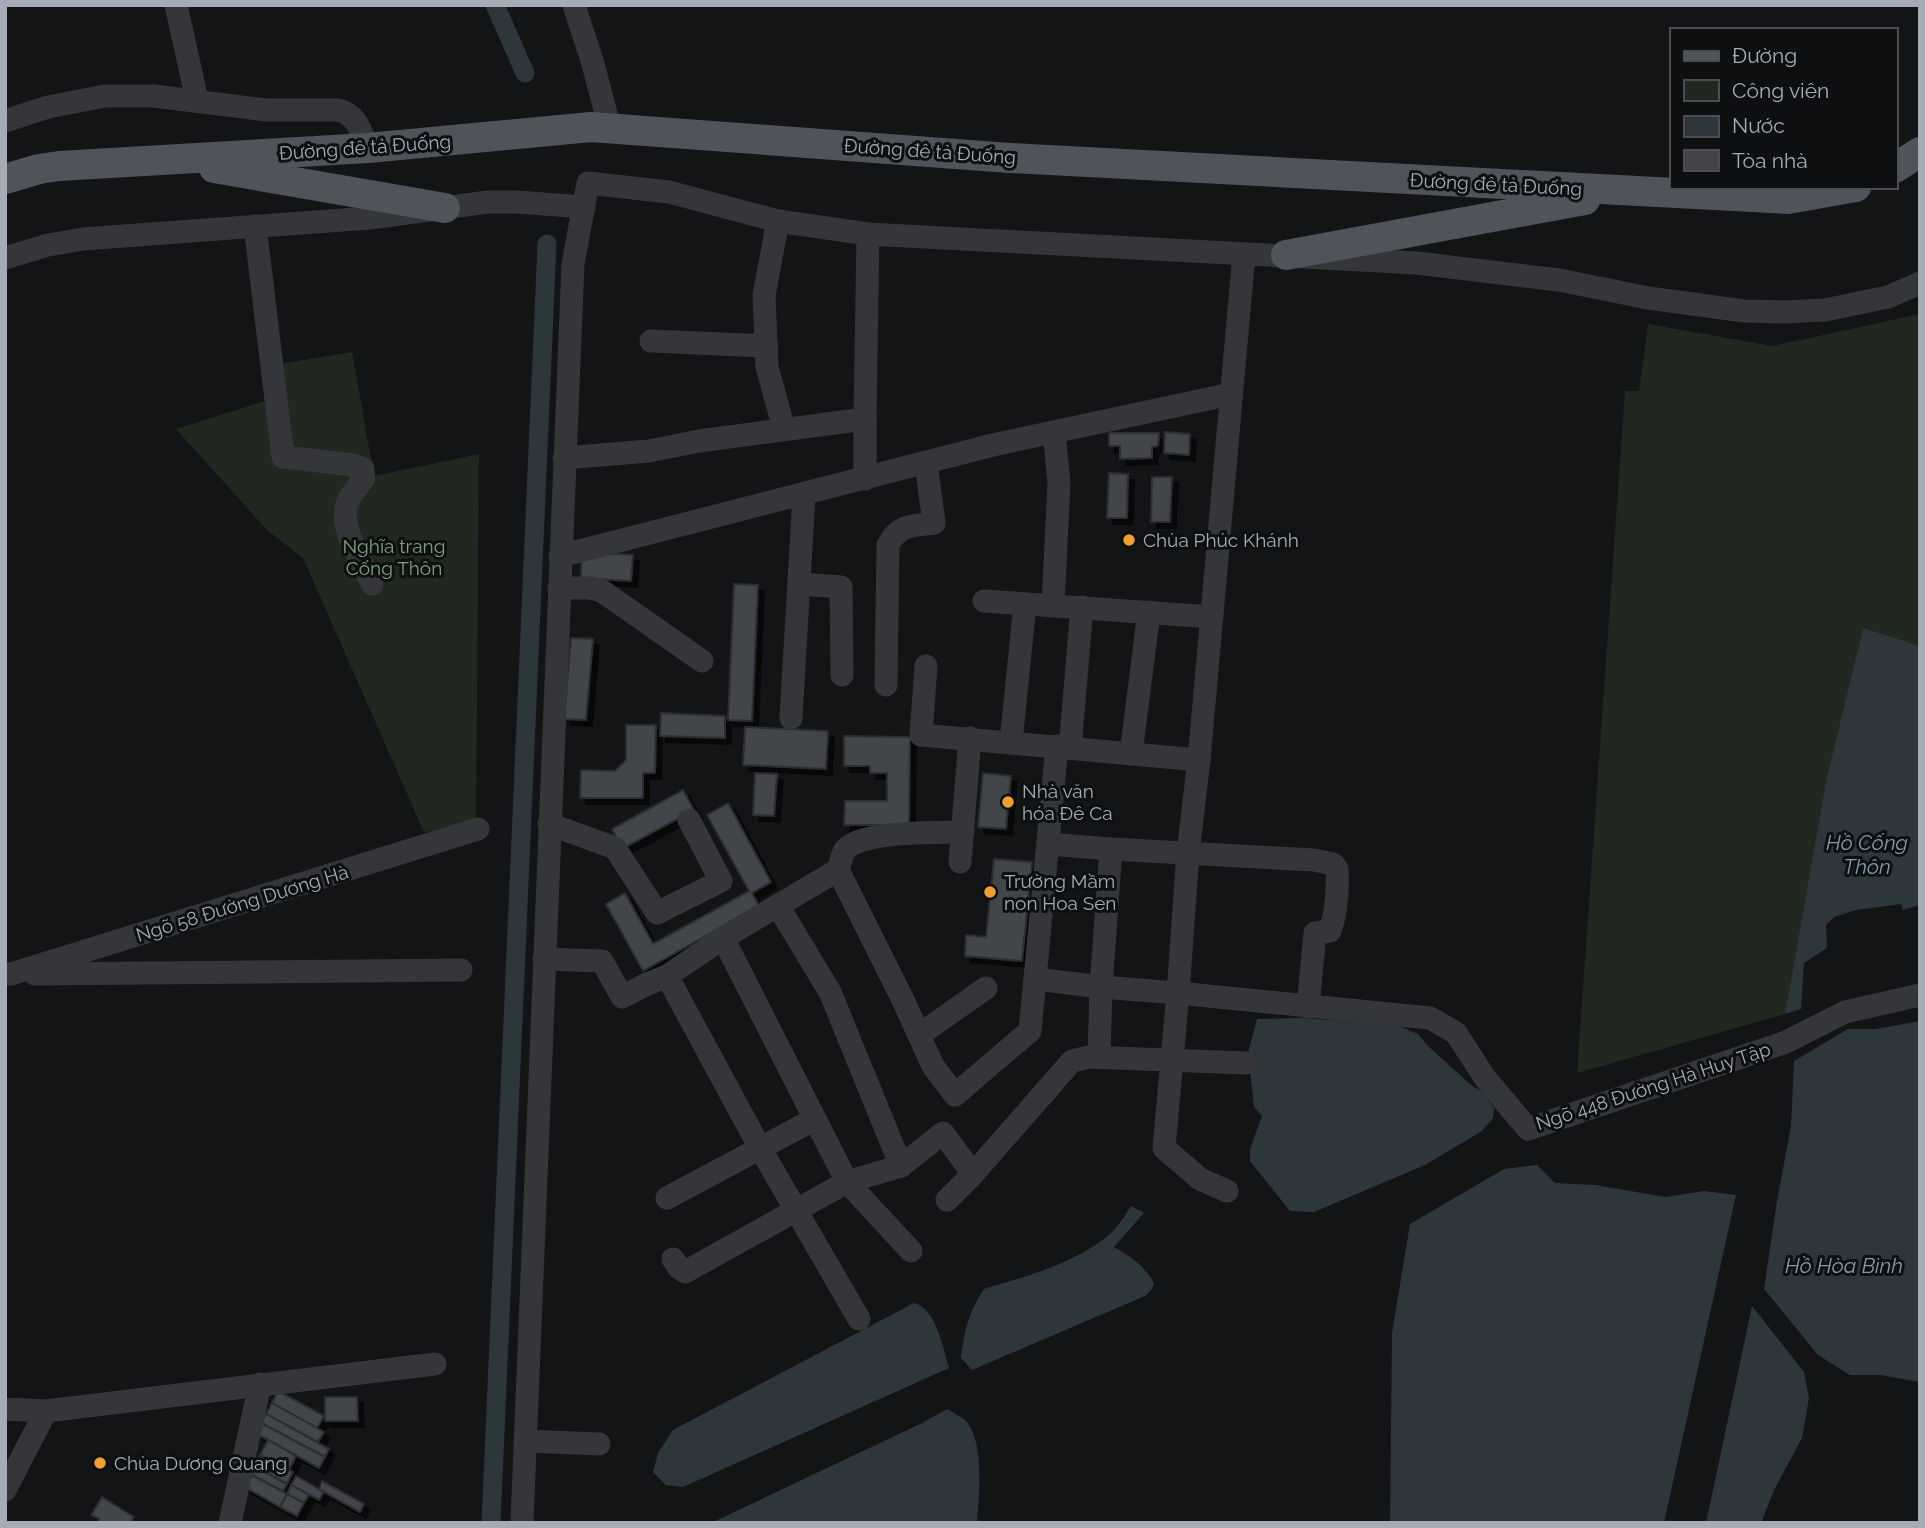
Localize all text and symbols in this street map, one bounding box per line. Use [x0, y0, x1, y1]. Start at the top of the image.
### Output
legend [1670, 28, 1897, 189]
text: Đường [1732, 43, 1797, 68]
text: Công viên [1732, 78, 1829, 103]
text: Nước [1732, 113, 1785, 138]
street label: Đường đê tả Đuống [278, 130, 452, 164]
street label: Đường đê tả Đuống [843, 134, 1017, 168]
text: Tòa nhà [1732, 148, 1808, 173]
street label: Đường đê tả Đuống [1409, 169, 1583, 199]
place label: Chùa Phúc Khánh [1143, 529, 1299, 551]
marker: Chùa Phúc Khánh [1121, 532, 1137, 548]
park label: Nghĩa trang Cống Thôn [343, 535, 445, 579]
place label: Nhà văn hóa Đê Ca [1022, 780, 1113, 824]
marker: Nhà văn hóa Đê Ca [1000, 794, 1016, 810]
water label: Hồ Cống Thôn [1826, 830, 1908, 879]
street label: Ngõ 58 Đường Dương Hà [133, 860, 351, 946]
place label: Trường Mầm non Hoa Sen [1004, 870, 1116, 914]
marker: Trường Mầm non Hoa Sen [982, 884, 998, 900]
street label: Ngõ 448 Đường Hà Huy Tập [1533, 1038, 1773, 1134]
water label: Hồ Hòa Bình [1785, 1253, 1903, 1278]
place label: Chùa Dương Quang [114, 1452, 287, 1474]
marker: Chùa Dương Quang [92, 1455, 108, 1471]

